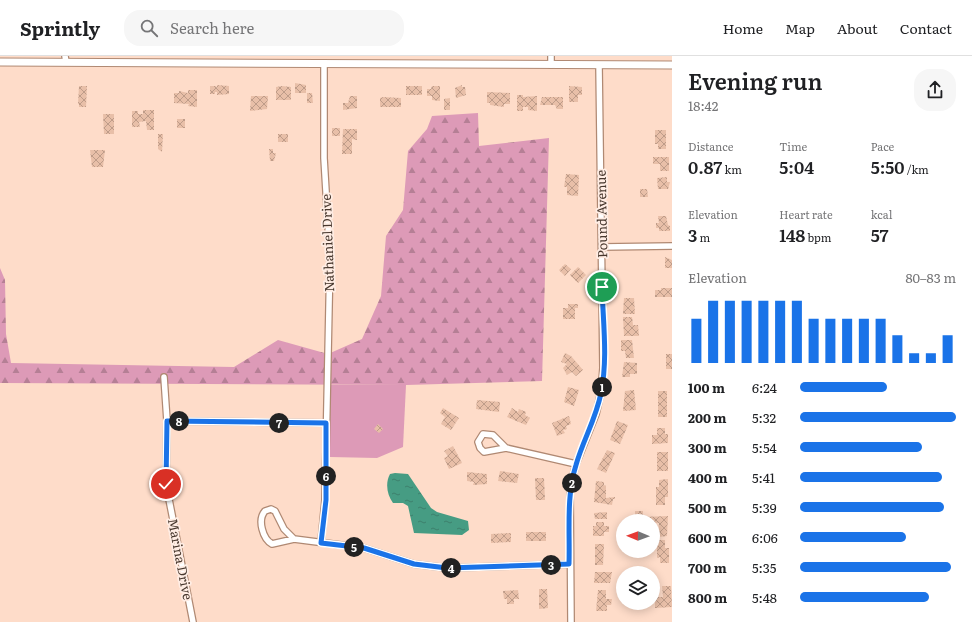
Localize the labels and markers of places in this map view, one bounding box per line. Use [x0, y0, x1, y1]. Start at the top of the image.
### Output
pin [585, 270, 619, 304]
pin: 1 [592, 377, 612, 397]
pin: 8 [169, 411, 189, 431]
pin: 7 [269, 413, 289, 433]
pin: 6 [316, 466, 336, 486]
pin [149, 467, 183, 501]
pin: 2 [562, 473, 582, 493]
pin: 5 [344, 537, 364, 557]
pin: 3 [541, 555, 561, 575]
pin: 4 [441, 558, 461, 578]

